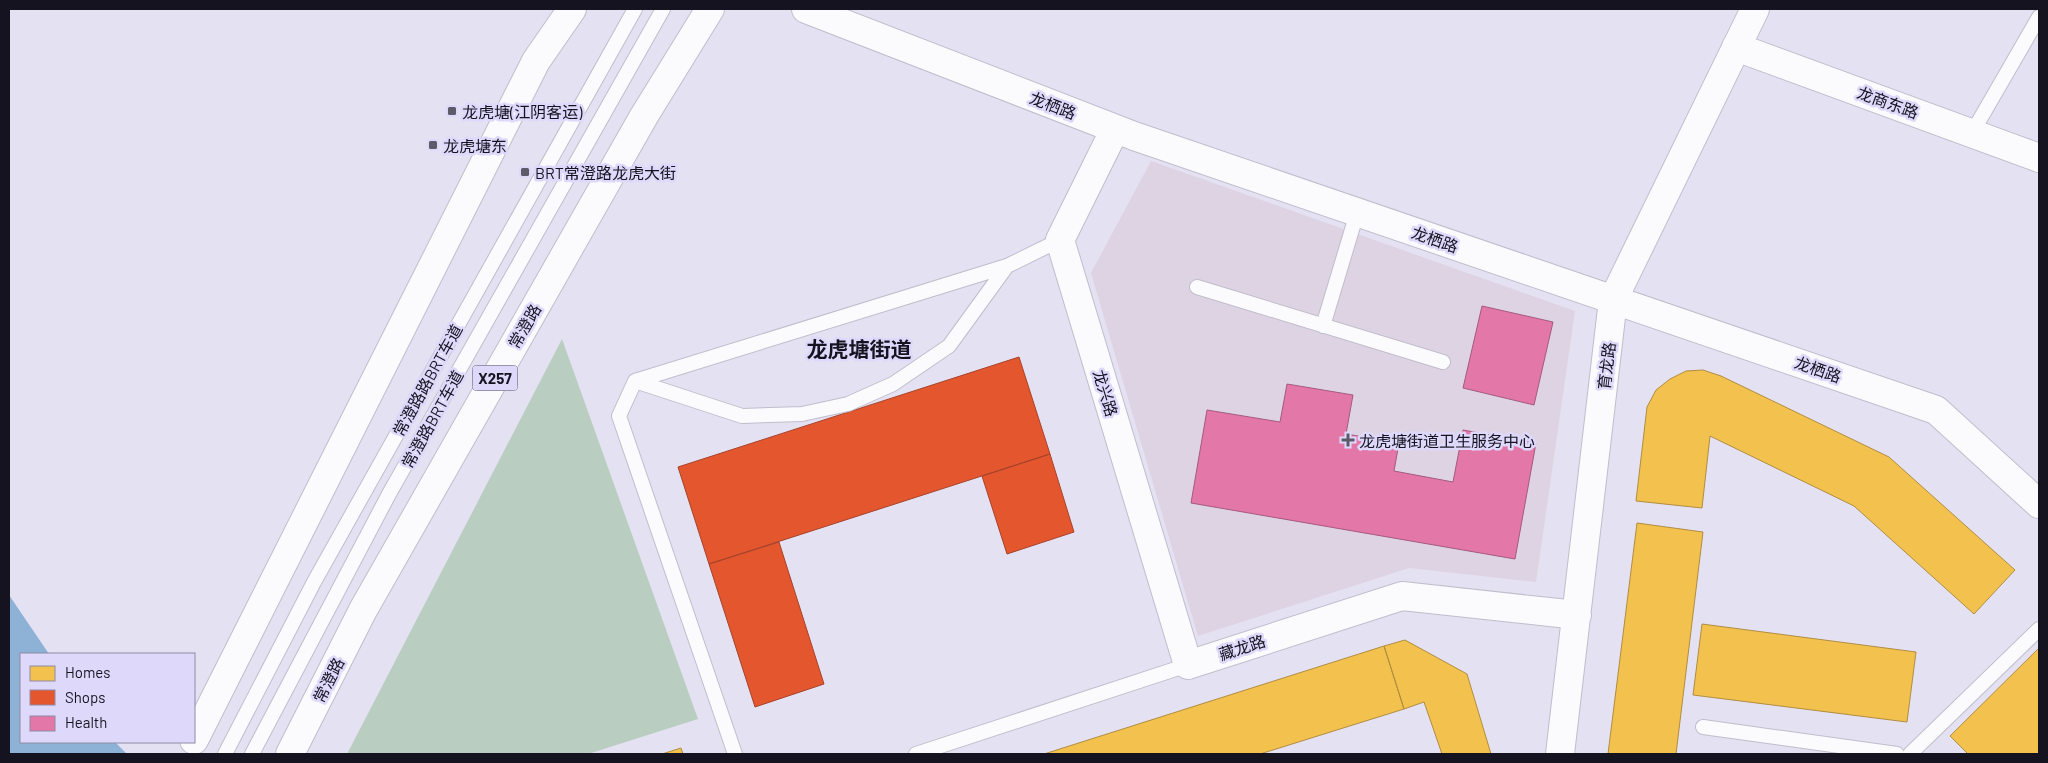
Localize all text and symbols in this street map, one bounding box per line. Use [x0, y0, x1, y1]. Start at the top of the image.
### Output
street label: 龙商东路 [1855, 82, 1921, 122]
street label: 龙栖路 [1027, 88, 1079, 122]
place label: 龙虎塘(江阴客运) [462, 102, 583, 121]
marker: 龙虎塘(江阴客运) [446, 105, 458, 117]
place label: 龙虎塘东 [443, 136, 507, 155]
marker: 龙虎塘东 [427, 139, 439, 151]
place label: BRT常澄路龙虎大街 [535, 163, 676, 182]
marker: BRT常澄路龙虎大街 [519, 166, 531, 178]
street label: 龙栖路 [1409, 222, 1461, 256]
street label: 常澄路 [504, 300, 544, 352]
street label: 常澄路路BRT车道 [388, 321, 466, 439]
district label: 龙虎塘街道 [807, 336, 912, 361]
street label: 育龙路 [1594, 341, 1618, 391]
street label: 龙栖路 [1792, 352, 1844, 386]
road number: X257 [472, 366, 518, 390]
street label: 常澄路BRT车道 [397, 367, 467, 471]
street label: 龙兴路 [1090, 367, 1122, 419]
place label: 龙虎塘街道卫生服务中心 [1359, 431, 1535, 450]
marker: 龙虎塘街道卫生服务中心 [1341, 433, 1355, 447]
street label: 藏龙路 [1216, 631, 1268, 663]
legend [20, 653, 195, 743]
street label: 常澄路 [309, 654, 347, 706]
text: Homes [65, 663, 110, 681]
text: Shops [65, 688, 105, 706]
text: Health [65, 713, 107, 731]

